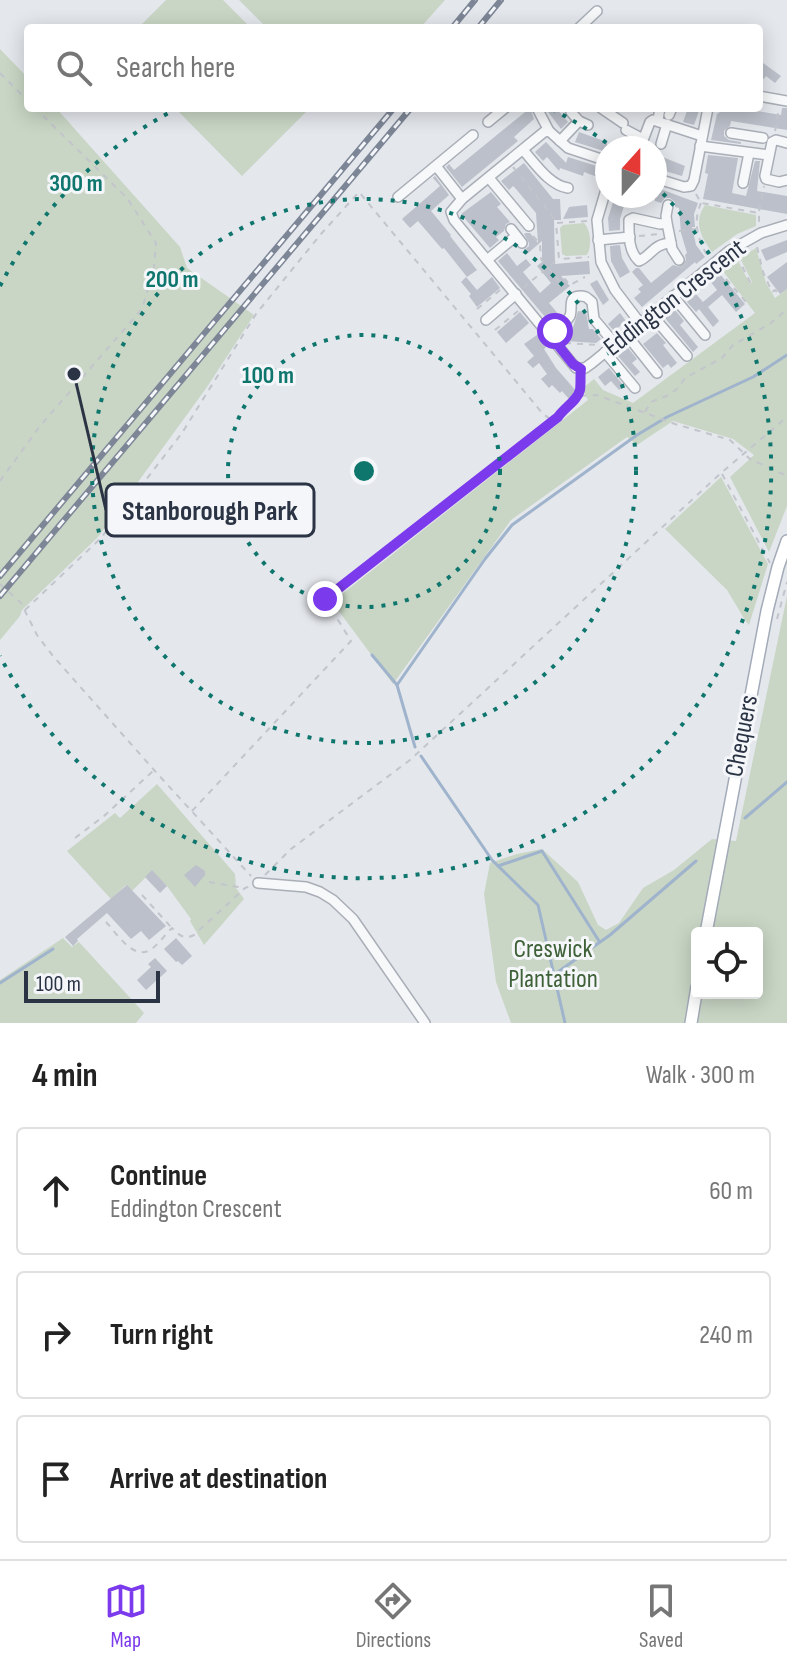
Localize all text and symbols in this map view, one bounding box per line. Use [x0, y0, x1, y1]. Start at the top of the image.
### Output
search box [24, 24, 763, 112]
icon: search [52, 46, 96, 90]
text: Search here [116, 50, 235, 86]
north arrow [595, 136, 667, 208]
text: 300 m [49, 169, 103, 198]
street label: Eddington Crescent [598, 233, 752, 363]
text: 200 m [145, 265, 199, 294]
route start [537, 313, 573, 349]
text: 100 m [242, 361, 294, 390]
centre of rings [350, 457, 378, 485]
callout: Stanborough Park [106, 484, 314, 536]
text: Stanborough Park [122, 495, 298, 528]
route end [307, 581, 343, 617]
street label: Chequers [719, 692, 765, 780]
map controls [691, 927, 763, 999]
button: locate [691, 927, 763, 999]
park label: Creswick Plantation [508, 934, 598, 995]
scale bar [24, 967, 160, 1003]
text: 100 m [36, 971, 81, 998]
text: 4 min [32, 1055, 98, 1096]
text: Walk · 300 m [646, 1060, 755, 1091]
text: Continue [110, 1158, 207, 1194]
icon: ahead [34, 1169, 78, 1213]
text: 60 m [709, 1176, 753, 1207]
text: Eddington Crescent [110, 1194, 282, 1225]
icon: right [34, 1313, 78, 1357]
text: Turn right [110, 1317, 213, 1353]
text: 240 m [699, 1320, 753, 1351]
icon: arrive [34, 1457, 78, 1501]
text: Arrive at destination [110, 1461, 327, 1497]
tab: Map [104, 1579, 148, 1654]
tab: Directions [356, 1579, 431, 1654]
tab: Saved [639, 1579, 683, 1654]

